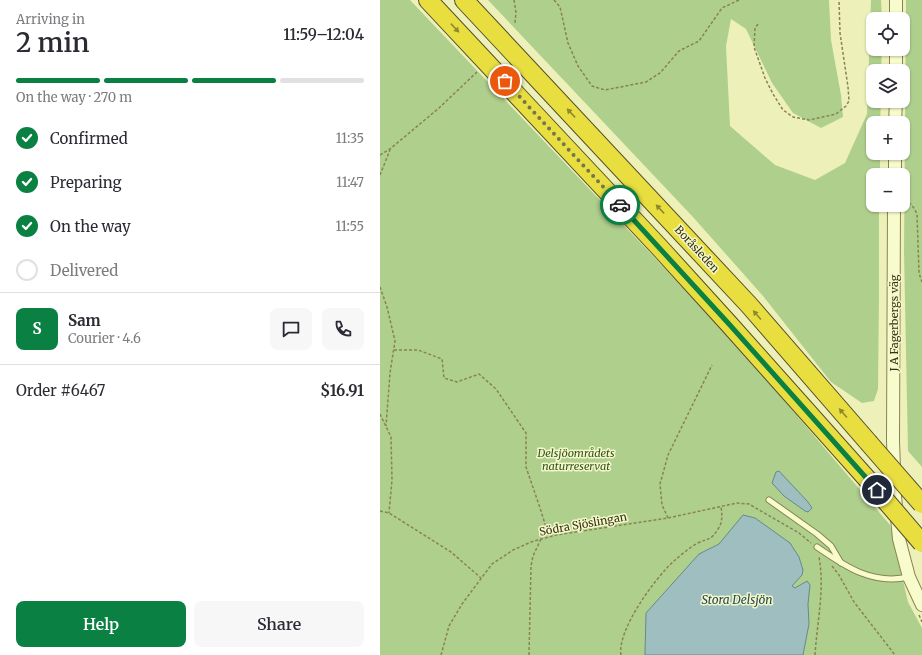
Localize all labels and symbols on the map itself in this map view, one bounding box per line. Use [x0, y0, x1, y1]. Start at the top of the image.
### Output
one-way arrow [450, 23, 460, 33]
pin [488, 64, 522, 98]
one-way arrow [567, 109, 576, 118]
courier [600, 185, 640, 225]
one-way arrow [655, 203, 664, 214]
street label: Boråsleden [672, 223, 723, 276]
street label: J A Fagerbergs väg [887, 274, 901, 372]
one-way arrow [753, 310, 762, 319]
one-way arrow [838, 407, 847, 418]
park label: Delsjöområdets naturreservat [536, 446, 615, 473]
pin [860, 473, 894, 507]
street label: Södra Sjöslingan [538, 509, 629, 539]
water label: Stora Delsjön [701, 592, 773, 607]

